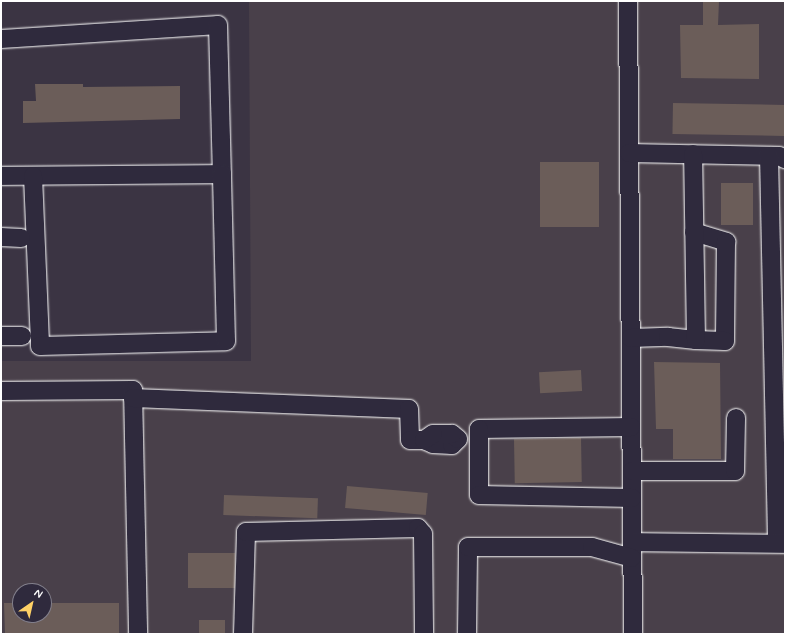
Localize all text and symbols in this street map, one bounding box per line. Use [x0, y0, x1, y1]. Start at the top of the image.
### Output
north arrow [12, 583, 52, 623]
text: N [31, 586, 45, 602]

